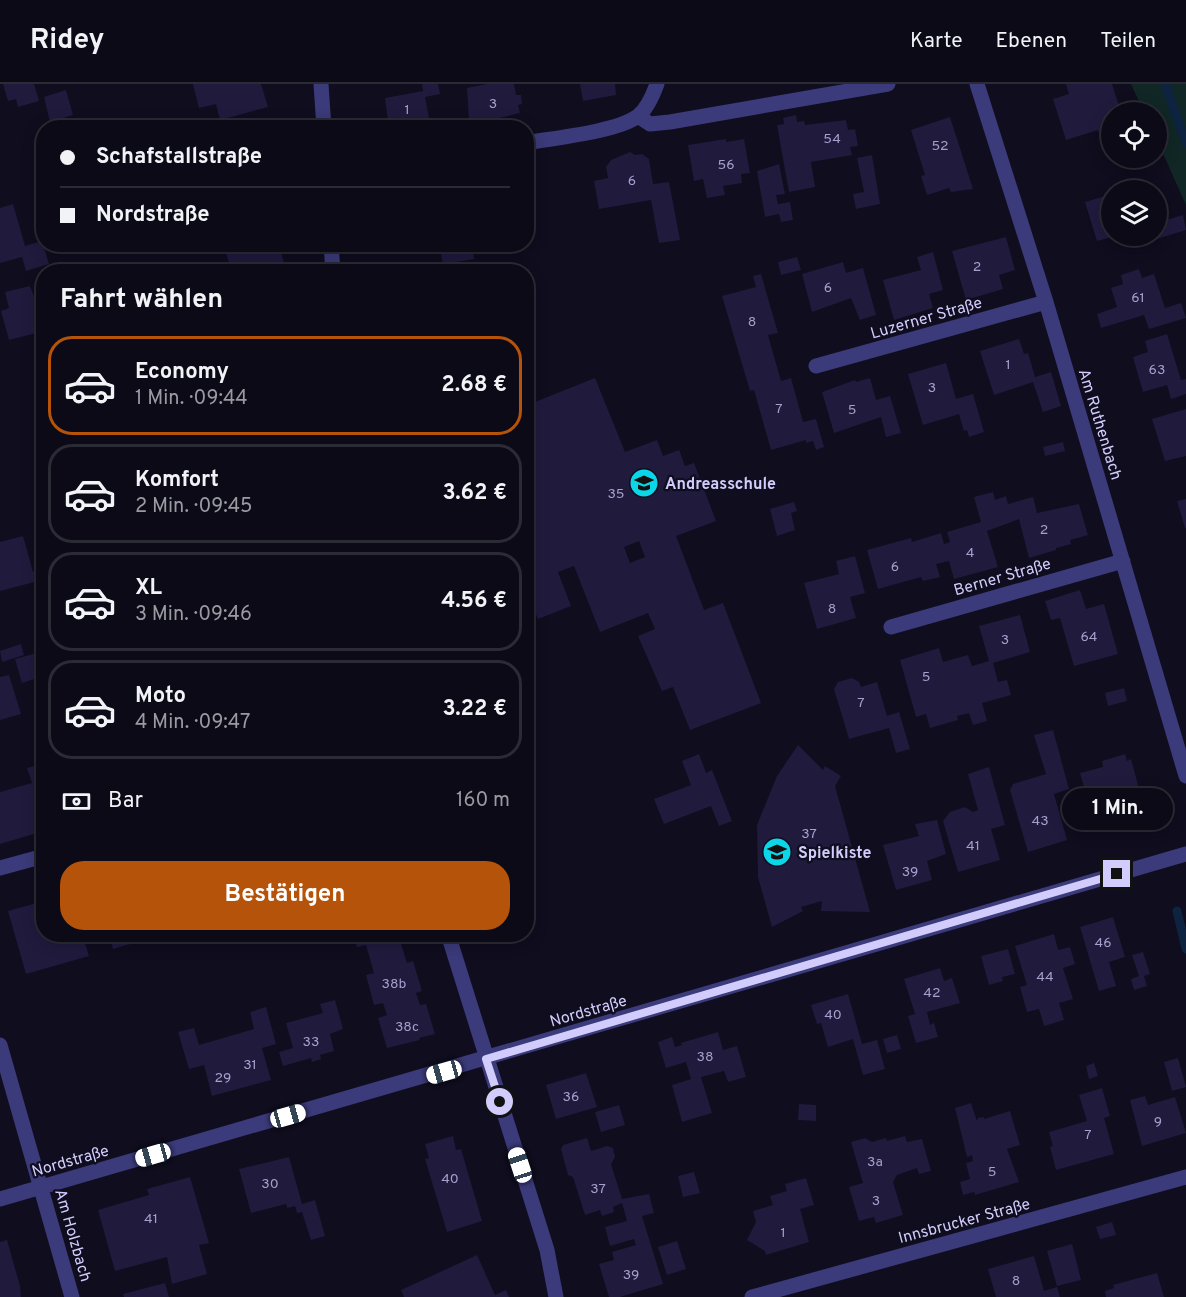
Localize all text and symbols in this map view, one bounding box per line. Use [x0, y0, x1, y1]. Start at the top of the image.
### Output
text: Ridey [30, 23, 104, 59]
text: Karte [910, 28, 962, 55]
text: Ebenen [995, 28, 1067, 55]
text: Teilen [1100, 28, 1156, 55]
house number: 3 [489, 96, 497, 113]
house number: 1 [404, 102, 410, 119]
map controls [1101, 102, 1167, 246]
button: locate [1101, 102, 1167, 168]
house number: 54 [823, 131, 841, 148]
house number: 52 [931, 138, 949, 155]
text: Schafstallstraße [96, 144, 262, 171]
house number: 56 [717, 157, 735, 174]
house number: 6 [628, 173, 636, 190]
button: layers [1101, 180, 1167, 246]
text: Nordstraße [96, 202, 210, 229]
house number: 2 [973, 259, 981, 276]
house number: 6 [824, 280, 832, 297]
text: Fahrt wählen [60, 283, 223, 317]
house number: 61 [1131, 290, 1145, 307]
street label: Luzerner Straße [868, 293, 985, 344]
house number: 8 [748, 314, 756, 331]
house number: 1 [1005, 357, 1011, 374]
icon: car [63, 359, 117, 413]
text: Economy [135, 359, 229, 386]
house number: 63 [1149, 362, 1165, 379]
street label: Am Ruthenbach [1073, 367, 1125, 483]
text: 2.68 € [441, 372, 507, 399]
house number: 3 [928, 380, 936, 397]
text: 1 Min. · 09:44 [135, 386, 248, 412]
house number: 7 [775, 401, 783, 418]
house number: 5 [848, 402, 856, 419]
icon: car [63, 467, 117, 521]
text: Komfort [135, 467, 219, 494]
school or university icon: Andreasschule [628, 467, 660, 499]
place label: Andreasschule [665, 475, 776, 495]
text: 3.62 € [443, 480, 507, 507]
house number: 35 [607, 486, 625, 503]
text: 2 Min. · 09:45 [135, 494, 253, 520]
house number: 2 [1040, 522, 1048, 539]
house number: 4 [966, 545, 974, 562]
street label: Berner Straße [952, 555, 1053, 601]
house number: 6 [891, 559, 899, 576]
icon: car [63, 575, 117, 629]
text: XL [135, 575, 162, 602]
text: 4.56 € [441, 588, 507, 615]
house number: 8 [828, 601, 836, 618]
text: 3 Min. · 09:46 [135, 602, 252, 628]
house number: 64 [1080, 629, 1098, 646]
house number: 3 [1001, 632, 1009, 649]
house number: 5 [922, 669, 930, 686]
icon: car [63, 683, 117, 737]
text: Moto [135, 683, 186, 710]
house number: 7 [857, 695, 865, 712]
text: 3.22 € [443, 696, 507, 723]
text: 4 Min. · 09:47 [135, 710, 251, 736]
icon: cash [60, 785, 93, 818]
callout: 1 Min. [1062, 787, 1172, 829]
text: Bar [108, 788, 143, 815]
text: 160 m [456, 788, 510, 814]
text: 1 Min. [1092, 796, 1143, 822]
house number: 43 [1031, 813, 1049, 830]
house number: 37 [801, 826, 817, 843]
school or university icon: Spielkiste [761, 836, 793, 868]
house number: 41 [966, 838, 980, 855]
place label: Spielkiste [798, 844, 871, 864]
route end [1103, 860, 1130, 887]
button: Bestätigen [60, 861, 510, 930]
house number: 39 [902, 864, 918, 881]
house number: 46 [1094, 935, 1112, 952]
house number: 44 [1036, 969, 1054, 986]
house number: 38b [382, 976, 407, 993]
house number: 42 [923, 985, 941, 1002]
street label: Nordstraße [548, 991, 630, 1032]
house number: 40 [824, 1007, 842, 1024]
house number: 38c [395, 1019, 419, 1036]
house number: 33 [303, 1034, 319, 1051]
house number: 38 [697, 1049, 713, 1066]
house number: 31 [243, 1057, 257, 1074]
car [424, 1058, 464, 1086]
house number: 29 [215, 1070, 231, 1087]
route start [486, 1088, 513, 1115]
house number: 36 [563, 1089, 579, 1106]
car [268, 1102, 308, 1130]
house number: 9 [1154, 1114, 1162, 1131]
house number: 7 [1084, 1127, 1092, 1144]
street label: Nordstraße [30, 1141, 112, 1182]
car [133, 1141, 173, 1169]
car [506, 1145, 534, 1185]
house number: 3a [867, 1154, 883, 1171]
house number: 5 [988, 1164, 996, 1181]
house number: 40 [441, 1171, 459, 1188]
house number: 30 [261, 1176, 279, 1193]
house number: 37 [590, 1181, 606, 1198]
street label: Am Holzbach [49, 1187, 95, 1284]
house number: 3 [872, 1193, 880, 1210]
street label: Innsbrucker Straße [896, 1195, 1033, 1249]
house number: 41 [144, 1211, 158, 1228]
house number: 1 [780, 1225, 786, 1242]
house number: 39 [623, 1267, 639, 1284]
house number: 8 [1012, 1273, 1020, 1290]

